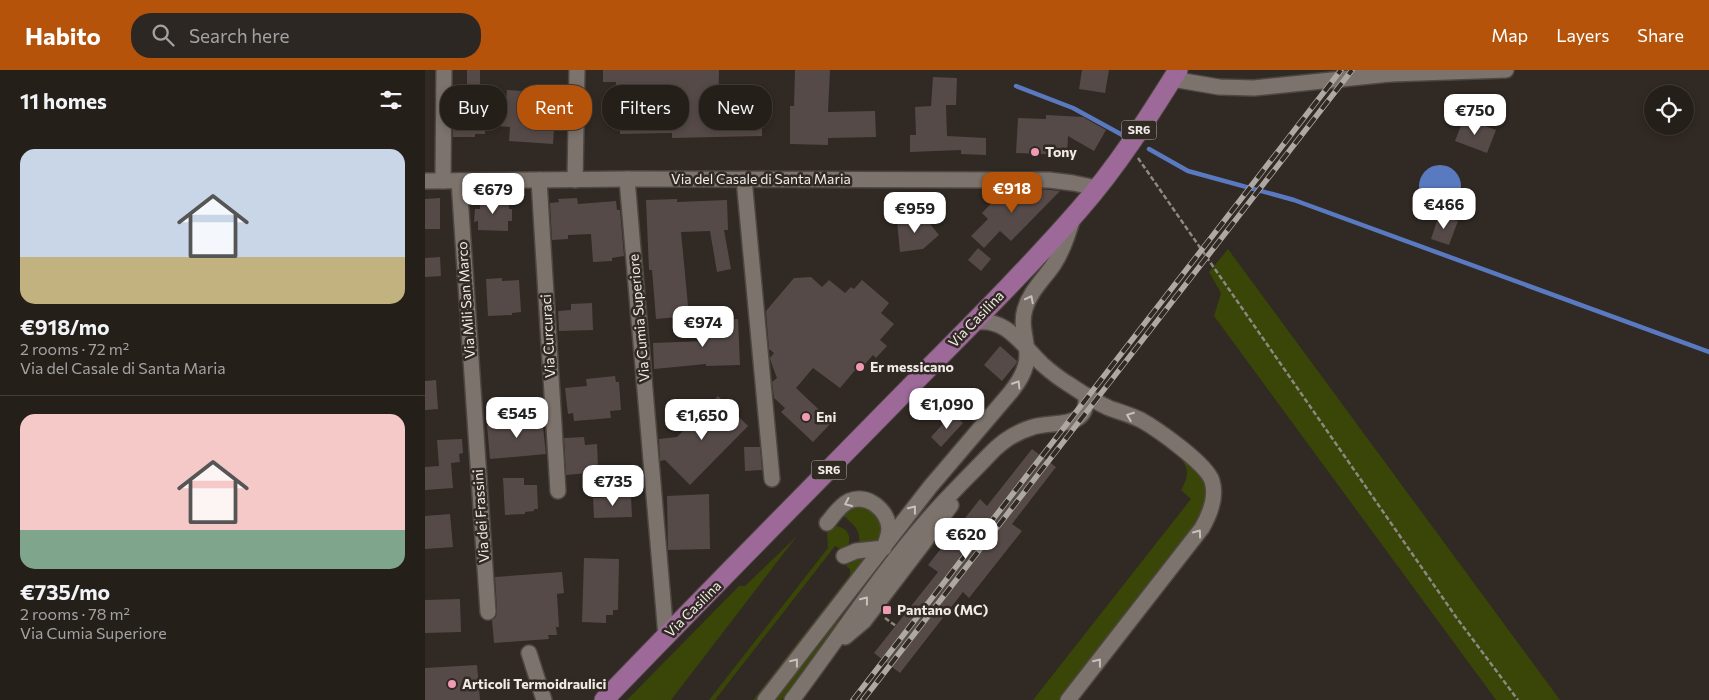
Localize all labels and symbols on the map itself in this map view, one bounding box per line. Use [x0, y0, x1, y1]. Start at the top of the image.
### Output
pin: €750 [1445, 93, 1505, 136]
road number: SR6 [1121, 120, 1157, 140]
place label: Tony [1045, 143, 1077, 160]
marker: Tony [1029, 146, 1041, 158]
street label: Via del Casale di Santa Maria [671, 170, 851, 187]
pin: €679 [463, 172, 523, 215]
pin: €918 [982, 172, 1042, 214]
pin: €466 [1414, 188, 1474, 230]
pin: €959 [885, 191, 945, 234]
street label: Via Mili San Marco [453, 241, 478, 359]
street label: Via Cumia Superiore [624, 253, 653, 383]
street label: Via Casilina [944, 287, 1007, 351]
street label: Via Curcuraci [537, 294, 558, 378]
one-way arrow [1024, 295, 1034, 304]
pin: €974 [673, 306, 733, 348]
place label: Er messicano [870, 358, 954, 375]
marker: Er messicano [854, 361, 866, 373]
one-way arrow [1010, 380, 1020, 389]
pin: €1,090 [906, 388, 988, 430]
pin: €545 [487, 396, 547, 439]
pin: €1,650 [661, 398, 743, 441]
place label: Eni [816, 408, 836, 425]
marker: Eni [800, 411, 812, 423]
one-way arrow [1126, 412, 1135, 422]
road number: SR6 [811, 460, 847, 480]
pin: €735 [583, 464, 643, 507]
street label: Via dei Frassini [469, 469, 492, 563]
one-way arrow [844, 497, 853, 508]
one-way arrow [907, 505, 916, 514]
pin: €620 [936, 518, 996, 560]
one-way arrow [1192, 529, 1201, 539]
street label: Via Casilina [661, 577, 724, 640]
one-way arrow [859, 596, 868, 605]
place label: Pantano (MC) [897, 601, 989, 618]
marker: Pantano (MC) [881, 604, 893, 616]
one-way arrow [1092, 658, 1101, 667]
one-way arrow [789, 659, 797, 668]
place label: Articoli Termoidraulici [462, 675, 606, 692]
marker: Articoli Termoidraulici [446, 678, 458, 690]

